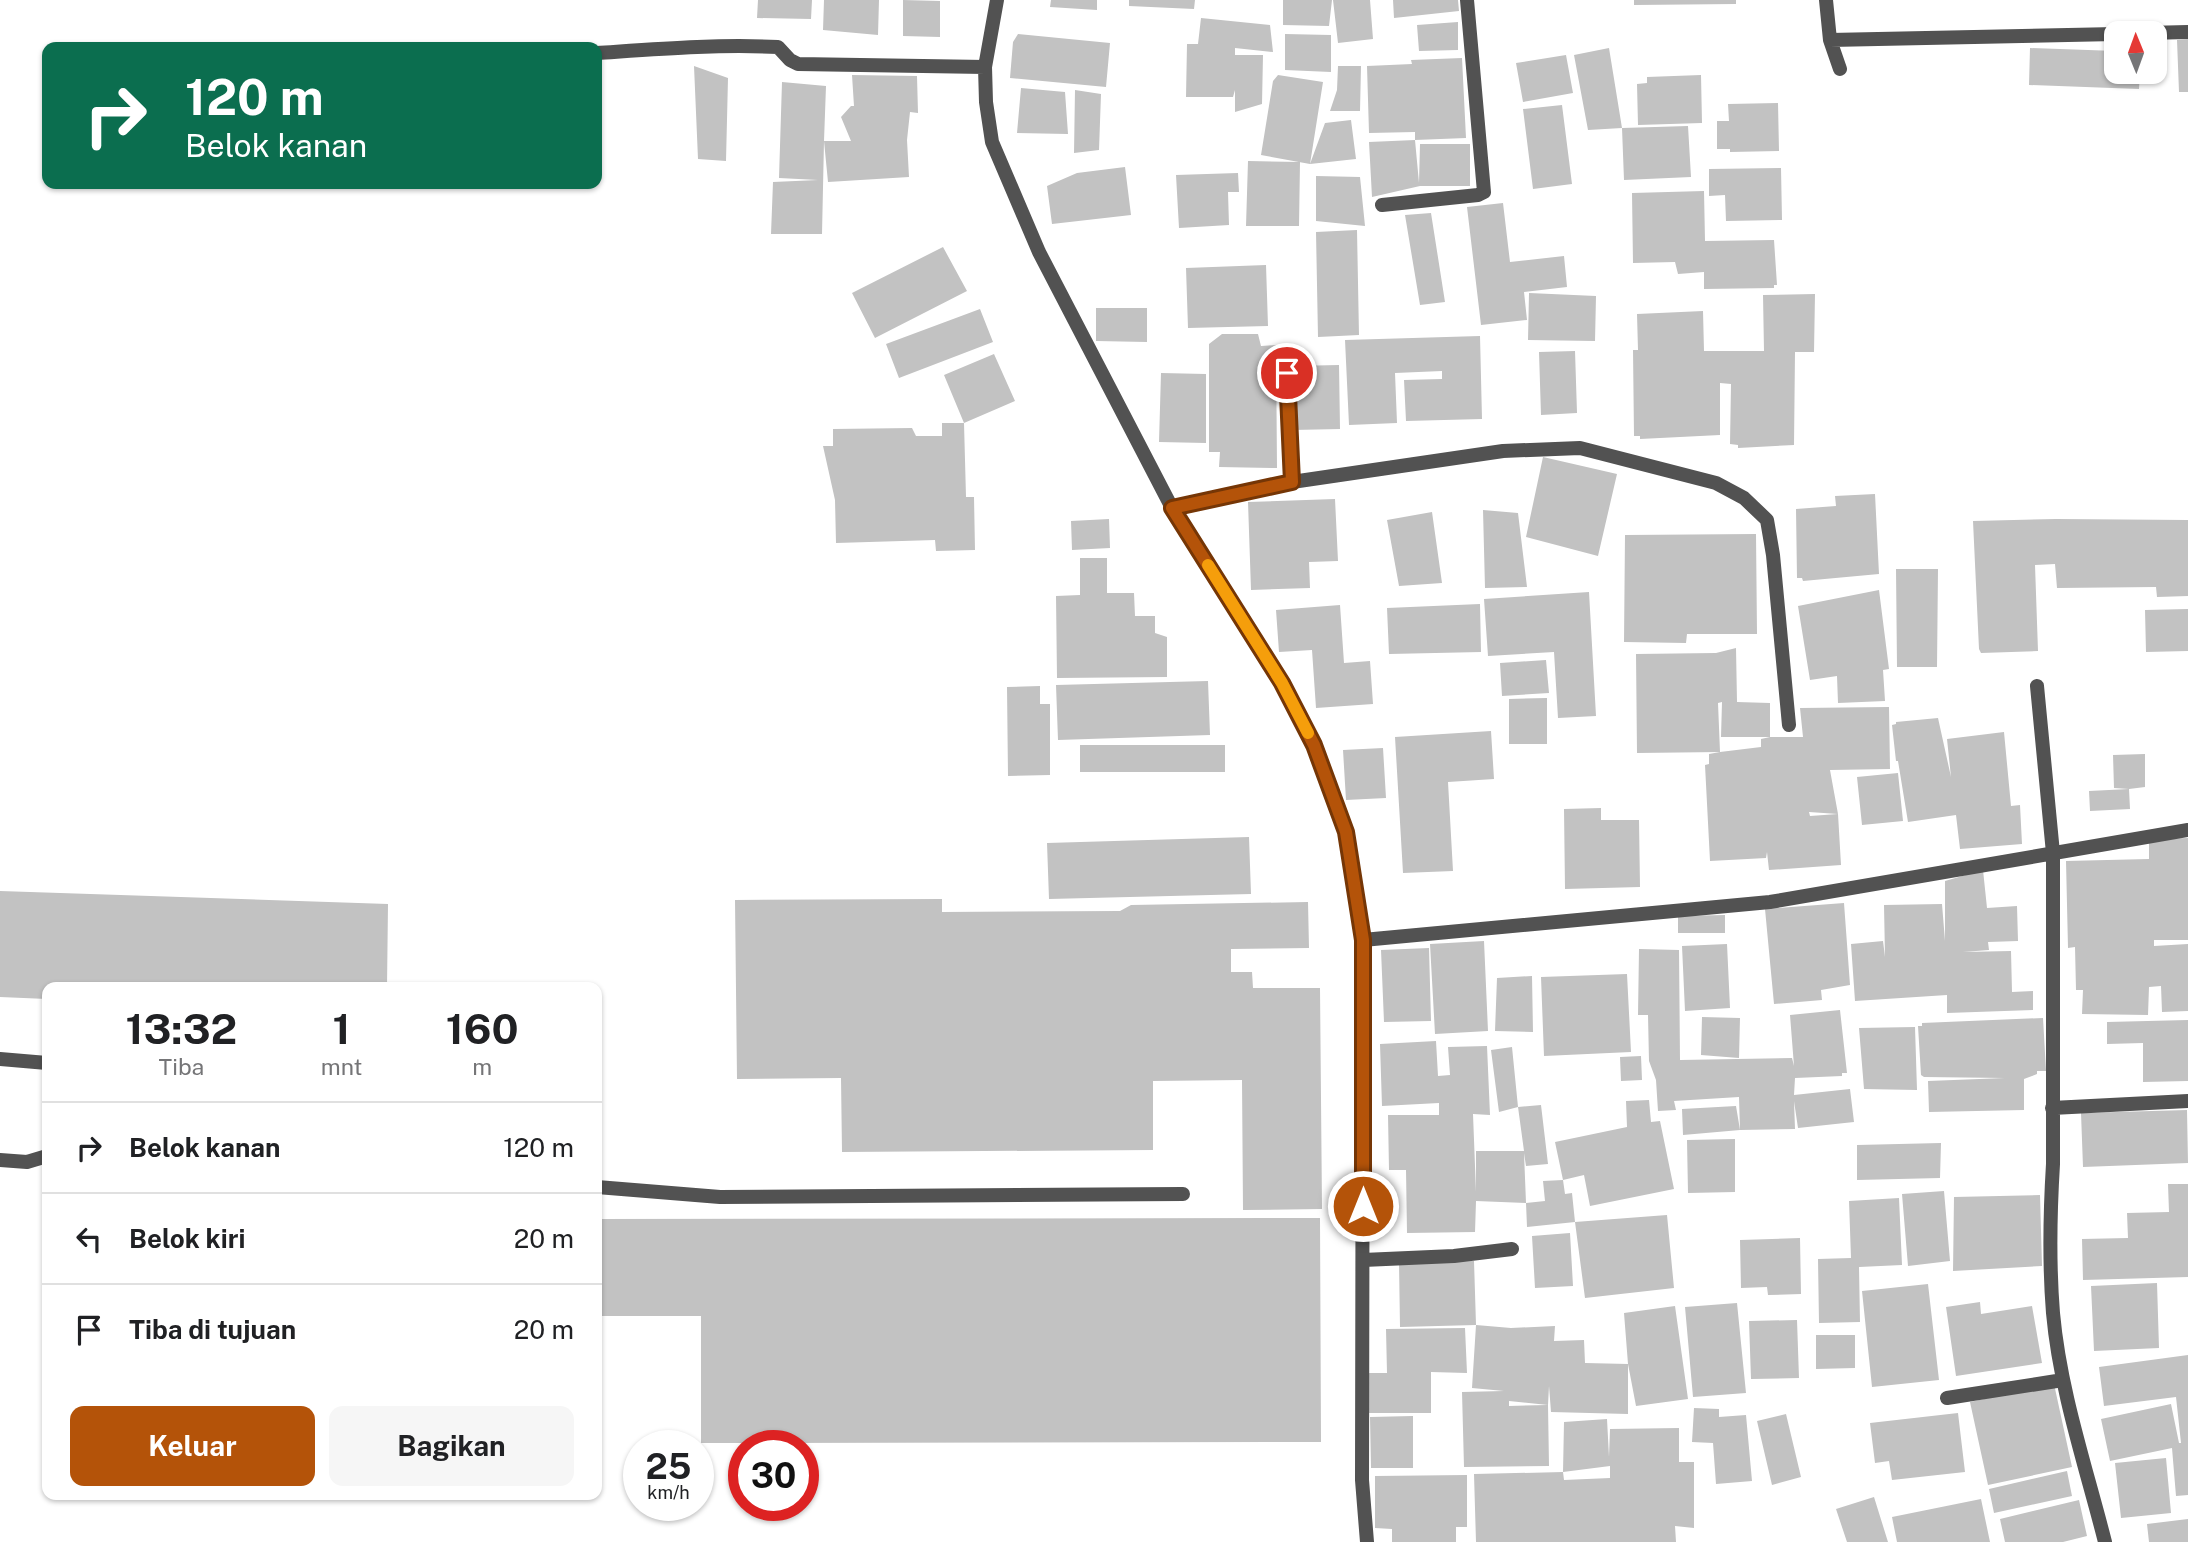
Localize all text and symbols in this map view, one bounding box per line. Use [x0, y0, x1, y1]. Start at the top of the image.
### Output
north arrow [2104, 21, 2166, 84]
map controls [2104, 21, 2167, 84]
text: 120 m [185, 68, 324, 126]
icon: right [70, 70, 161, 161]
text: Belok kanan [185, 127, 367, 164]
pin [1257, 343, 1317, 403]
icon: arrive [1268, 354, 1306, 392]
text: 13:32 [125, 1004, 237, 1053]
text: 1 [333, 1004, 351, 1053]
text: 160 [446, 1004, 519, 1053]
text: Tiba [158, 1053, 204, 1080]
text: mnt [321, 1053, 362, 1080]
text: m [472, 1053, 492, 1080]
icon: right [70, 1129, 108, 1167]
text: Belok kanan [129, 1132, 280, 1163]
text: 120 m [503, 1132, 574, 1163]
position arrow [1326, 1169, 1400, 1243]
icon: left [70, 1220, 108, 1258]
text: Belok kiri [129, 1223, 245, 1254]
text: 20 m [514, 1223, 574, 1254]
icon: arrive [70, 1311, 108, 1349]
text: Tiba di tujuan [129, 1314, 296, 1345]
text: 20 m [514, 1314, 574, 1345]
button: Keluar [70, 1406, 315, 1486]
button: Bagikan [329, 1406, 574, 1486]
speed limit sign: 30 [728, 1430, 819, 1521]
text: 25 [646, 1446, 691, 1487]
text: km/h [647, 1482, 690, 1503]

